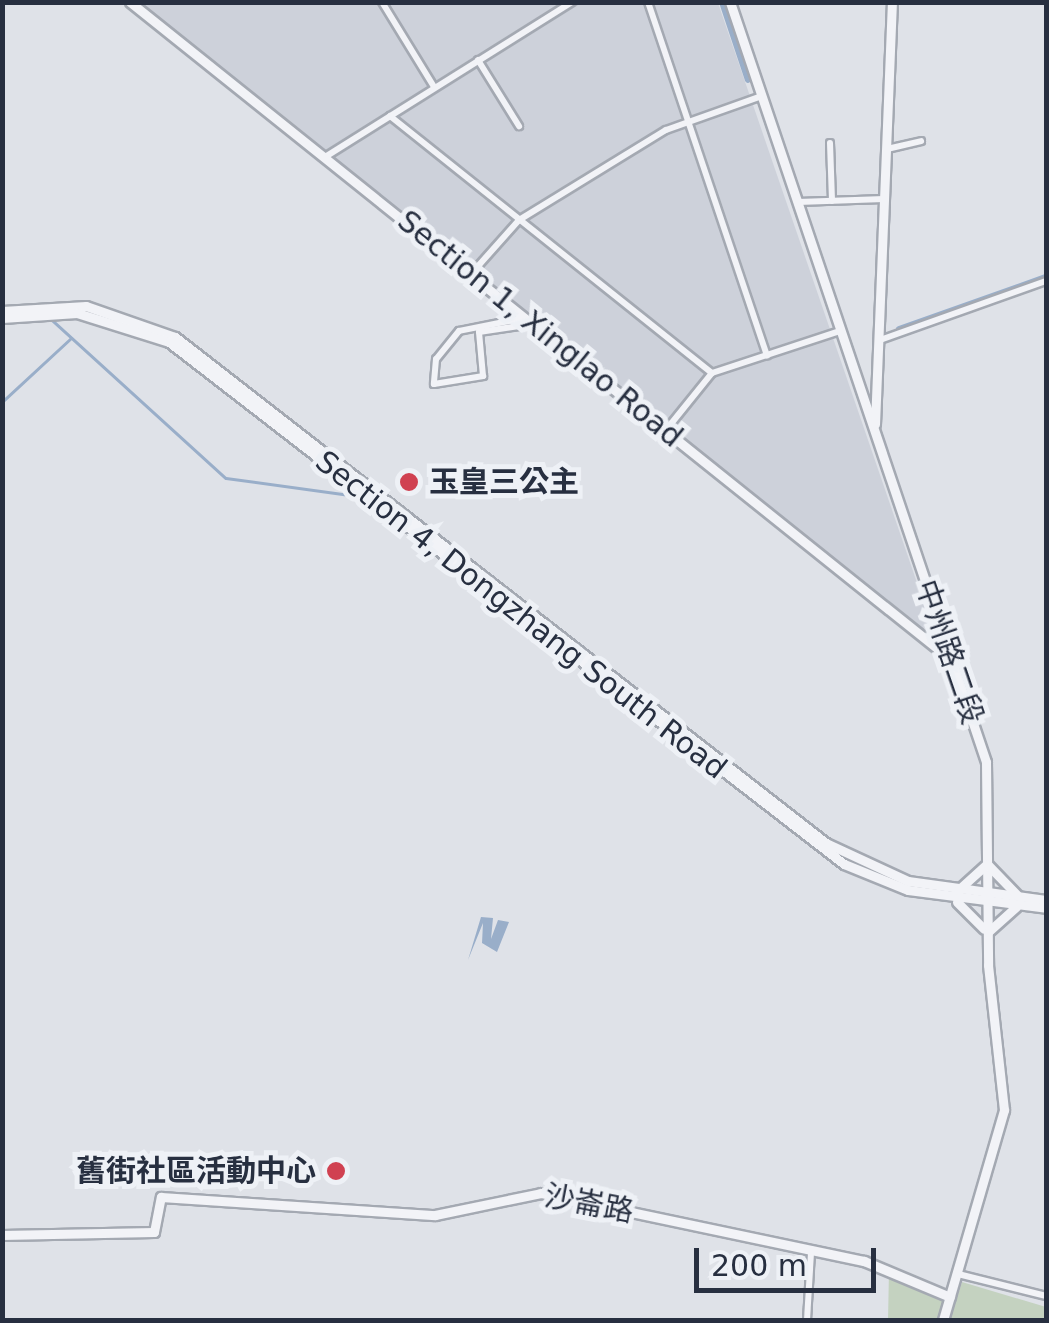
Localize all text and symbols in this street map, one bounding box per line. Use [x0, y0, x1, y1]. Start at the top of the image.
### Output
street label: Section 1, Xinglao Road [390, 203, 690, 455]
street label: Section 4, Dongzhang South Road [308, 443, 734, 787]
place label: 玉皇三公主 [429, 464, 579, 500]
marker: 玉皇三公主 [398, 471, 420, 493]
street label: 中州路二段 [908, 575, 990, 729]
place label: 舊街社區活動中心 [76, 1153, 316, 1189]
marker: 舊街社區活動中心 [325, 1160, 347, 1182]
street label: 沙崙路 [541, 1178, 637, 1230]
scale bar [699, 1228, 882, 1290]
text: 200 m [711, 1248, 807, 1283]

